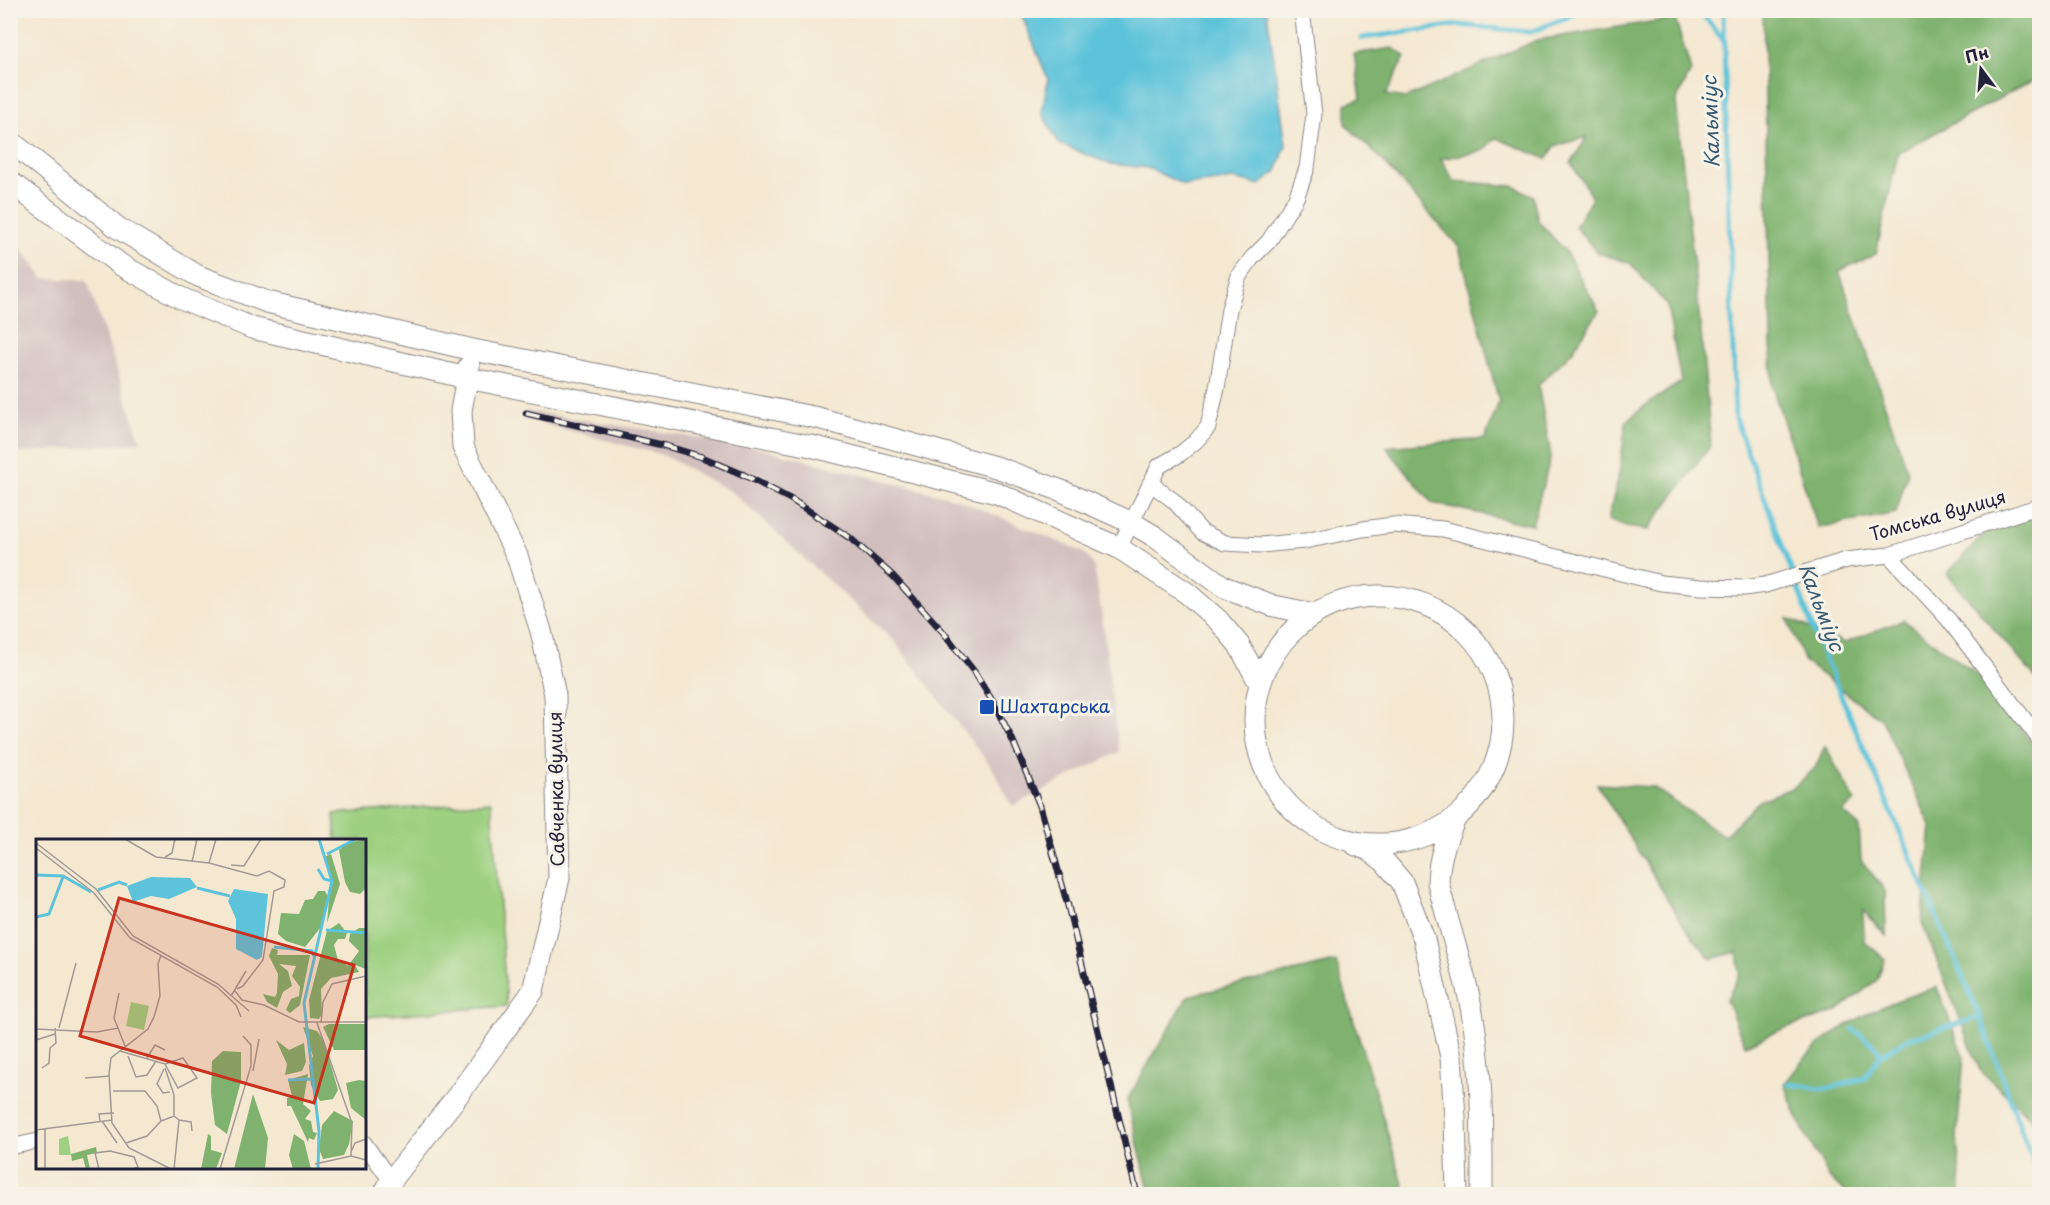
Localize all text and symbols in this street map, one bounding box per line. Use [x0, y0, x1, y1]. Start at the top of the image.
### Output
north arrow [1951, 39, 2011, 99]
text: Пн [1962, 39, 1991, 68]
water label: Кальміус [1693, 74, 1727, 168]
street label: Томська вулиця [1866, 482, 2009, 547]
water label: Кальміус [1791, 558, 1853, 656]
place label: Шахтарська [1000, 692, 1111, 719]
marker: Шахтарська [978, 698, 996, 716]
street label: Савченка вулиця [541, 711, 570, 867]
inset map [36, 839, 366, 1169]

